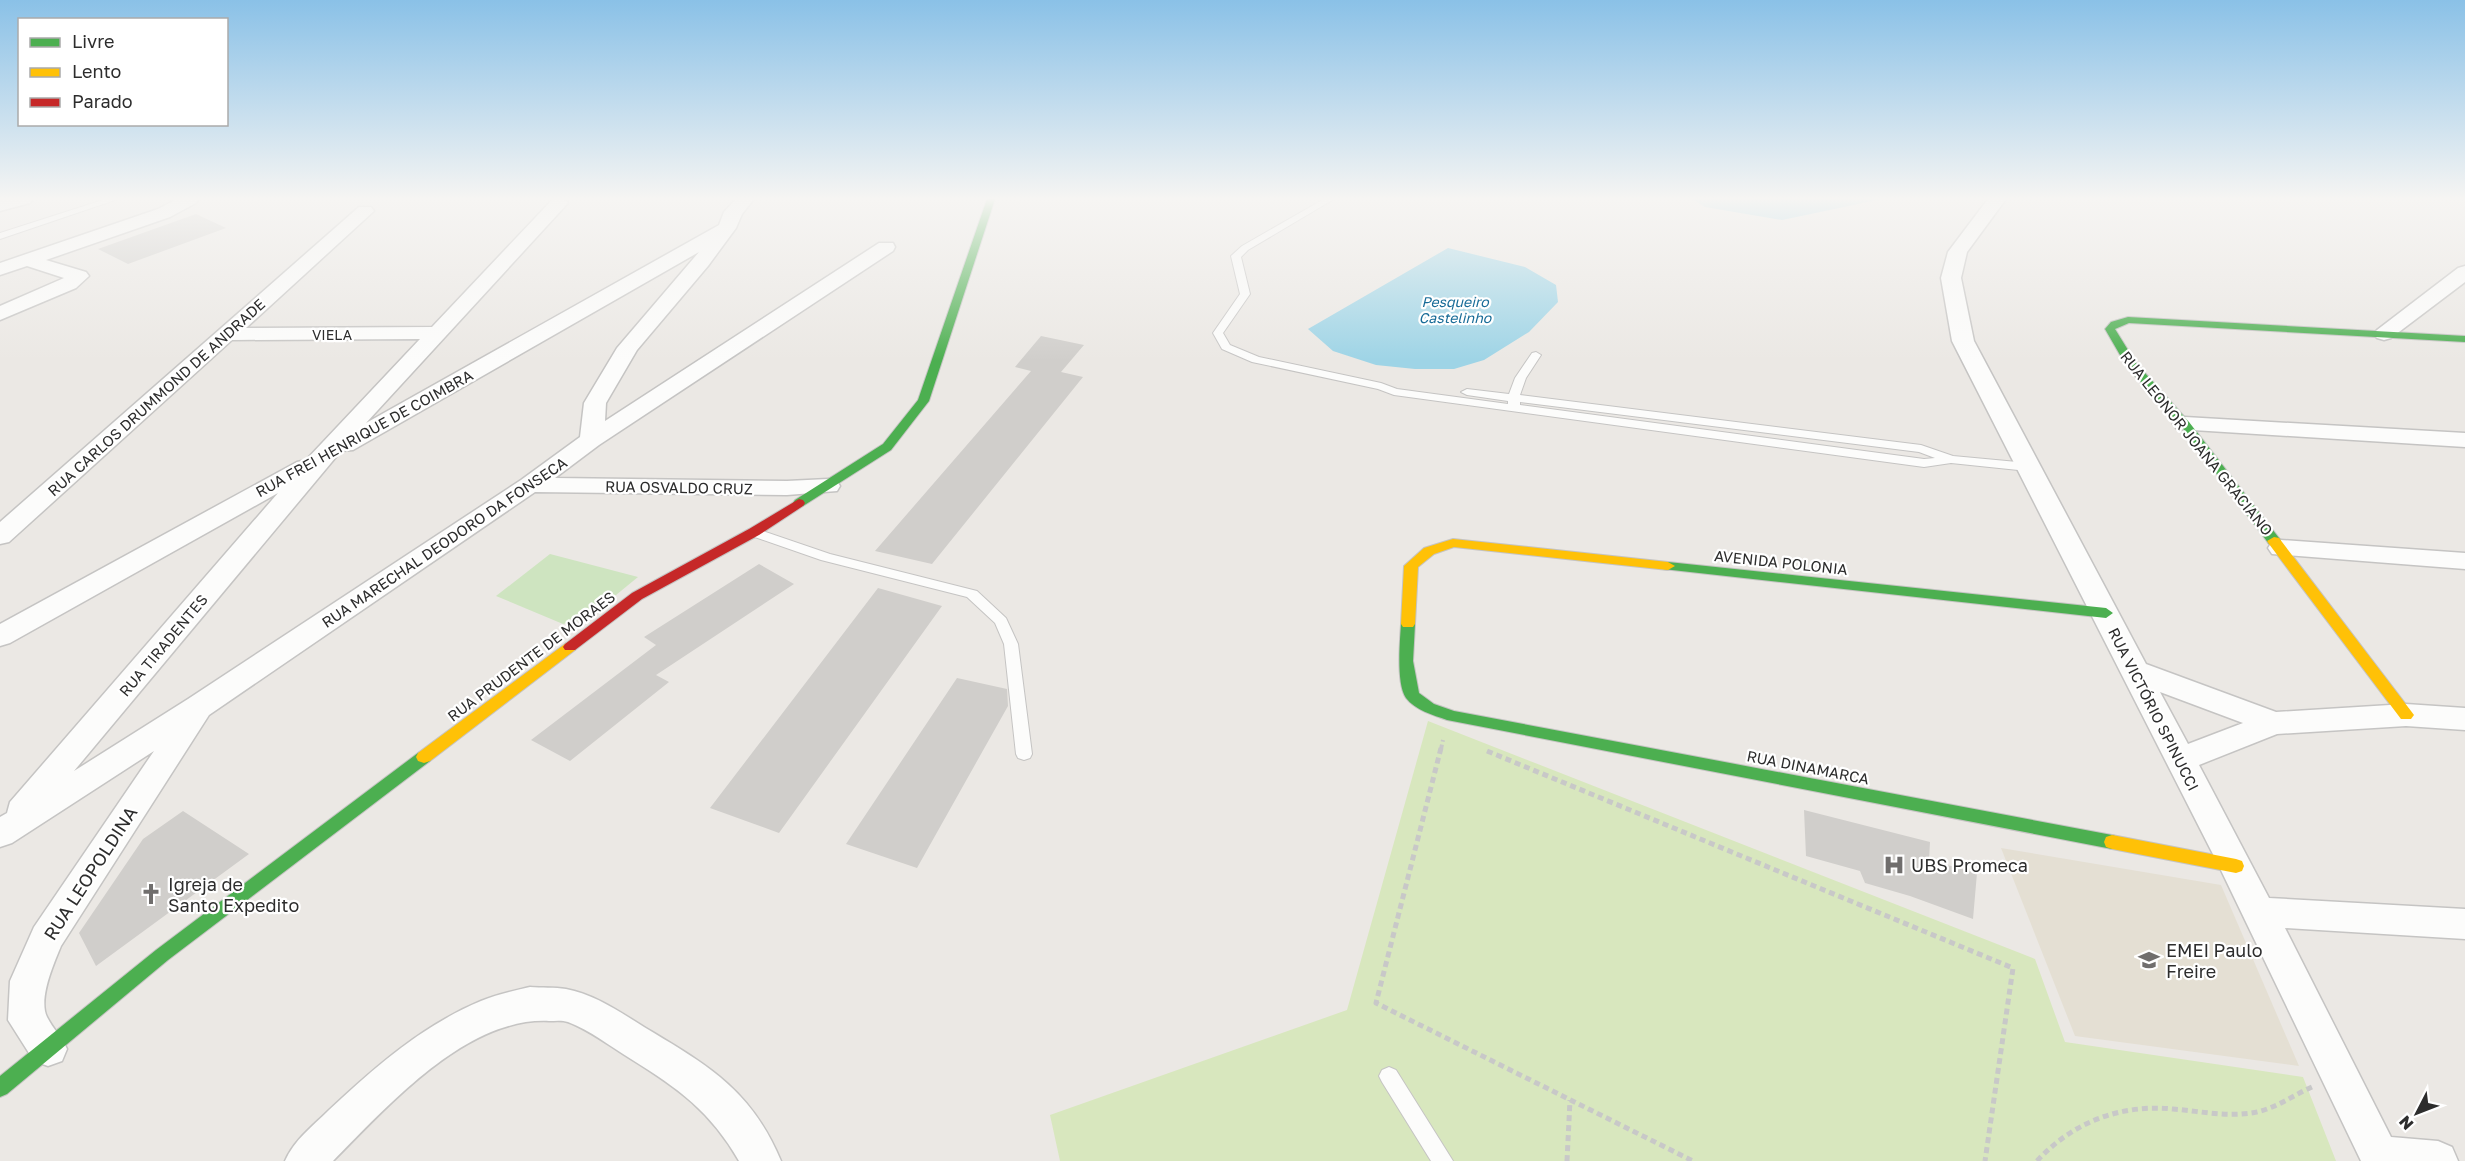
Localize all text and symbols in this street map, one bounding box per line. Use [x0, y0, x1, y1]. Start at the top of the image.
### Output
legend [18, 18, 228, 126]
text: Livre [72, 30, 114, 52]
text: Lento [72, 60, 121, 82]
text: Parado [72, 90, 133, 112]
water label: Pesqueiro Castelinho [1419, 293, 1493, 326]
street label: RUA CARLOS DRUMMOND DE ANDRADE [44, 295, 268, 499]
street label: VIELA [312, 326, 353, 343]
street label: RUA LEONOR JOANA GRACIANO [2117, 347, 2277, 539]
street label: RUA FREI HENRIQUE DE COIMBRA [252, 366, 476, 500]
street label: RUA MARECHAL DEODORO DA FONSECA [318, 453, 570, 631]
street label: RUA OSVALDO CRUZ [605, 477, 753, 497]
street label: AVENIDA POLONIA [1713, 546, 1849, 578]
street label: RUA PRUDENTE DE MORAES [444, 587, 618, 725]
street label: RUA TIRADENTES [115, 590, 211, 700]
street label: RUA VICTÓRIO SPINUCCI [2105, 625, 2203, 793]
street label: RUA DINAMARCA [1745, 746, 1871, 788]
street label: RUA LEOPOLDINA [39, 802, 141, 944]
hospital icon: UBS Promeca [1882, 853, 1906, 877]
place label: UBS Promeca [1911, 854, 2028, 876]
place label: Igreja de Santo Expedito [168, 873, 299, 916]
church icon: Igreja de Santo Expedito [139, 882, 163, 906]
place label: EMEI Paulo Freire [2166, 939, 2263, 982]
school or university icon: EMEI Paulo Freire [2137, 948, 2161, 972]
north arrow [2387, 1083, 2447, 1143]
text: N [2394, 1112, 2417, 1134]

